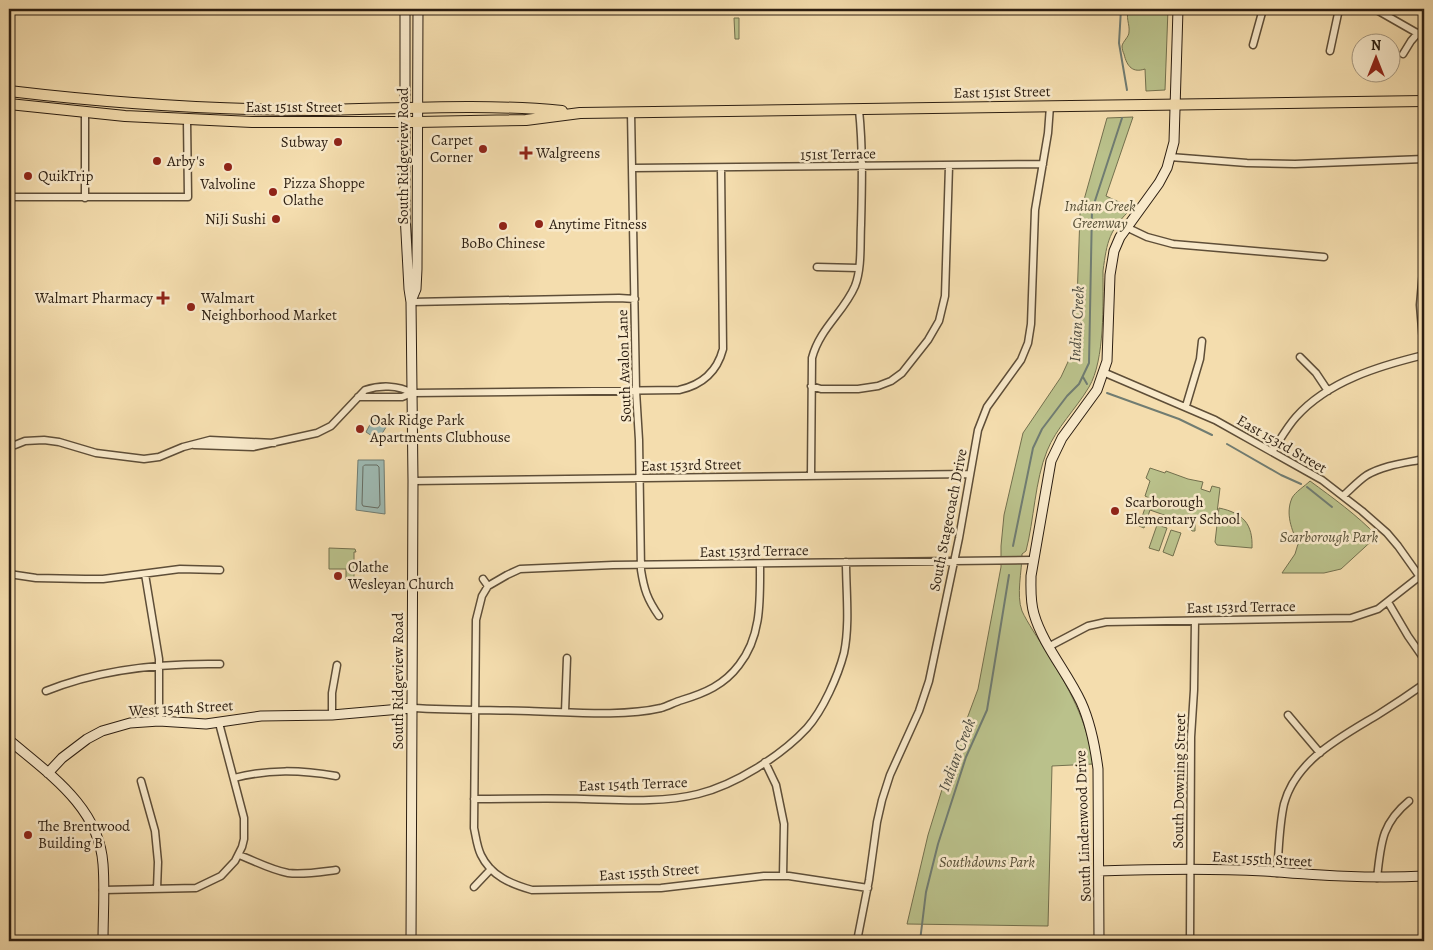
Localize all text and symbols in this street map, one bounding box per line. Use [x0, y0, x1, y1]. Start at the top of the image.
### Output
north arrow [1350, 32, 1400, 82]
text: N [1371, 36, 1381, 55]
street label: East 151st Street [953, 81, 1051, 103]
street label: South Ridgeview Road [393, 87, 413, 225]
street label: East 151st Street [245, 97, 343, 117]
place label: Carpet Corner [430, 130, 473, 167]
place label: Subway [281, 132, 328, 152]
marker: Subway [332, 136, 344, 148]
marker: Carpet Corner [477, 143, 489, 155]
place label: Walgreens [535, 143, 600, 163]
street label: 151st Terrace [800, 143, 876, 165]
marker: Walgreens [520, 147, 532, 159]
place label: Arby's [166, 151, 205, 171]
marker: Arby's [151, 155, 163, 167]
marker: Valvoline [222, 161, 234, 173]
place label: QuikTrip [38, 166, 94, 186]
marker: QuikTrip [22, 170, 34, 182]
place label: Pizza Shoppe Olathe [283, 173, 365, 210]
place label: Valvoline [199, 174, 256, 194]
marker: Pizza Shoppe Olathe [267, 186, 279, 198]
park label: Indian Creek Greenway [1064, 196, 1136, 233]
place label: NiJi Sushi [205, 209, 266, 229]
marker: NiJi Sushi [270, 213, 282, 225]
place label: Anytime Fitness [548, 214, 647, 234]
marker: Anytime Fitness [533, 218, 545, 230]
marker: BoBo Chinese [497, 220, 509, 232]
place label: BoBo Chinese [461, 233, 546, 253]
water label: Indian Creek [1064, 285, 1090, 363]
place label: Walmart Pharmacy [34, 288, 153, 308]
place label: Walmart Neighborhood Market [200, 288, 337, 325]
marker: Walmart Pharmacy [157, 292, 169, 304]
marker: Walmart Neighborhood Market [185, 301, 197, 313]
street label: South Avalon Lane [612, 309, 636, 423]
place label: Oak Ridge Park Apartments Clubhouse [369, 410, 511, 447]
street label: East 153rd Street [1233, 410, 1331, 478]
marker: Oak Ridge Park Apartments Clubhouse [354, 423, 366, 435]
street label: South Stagecoach Drive [924, 447, 972, 593]
street label: East 153rd Street [640, 454, 742, 476]
place label: Scarborough Elementary School [1125, 492, 1240, 529]
marker: Scarborough Elementary School [1109, 505, 1121, 517]
park label: Scarborough Park [1280, 527, 1378, 547]
street label: East 153rd Terrace [699, 540, 809, 562]
place label: Olathe Wesleyan Church [347, 557, 454, 594]
marker: Olathe Wesleyan Church [332, 570, 344, 582]
street label: East 153rd Terrace [1186, 596, 1296, 618]
street label: South Ridgeview Road [388, 612, 408, 750]
street label: West 154th Street [127, 695, 234, 721]
street label: South Downing Street [1168, 713, 1190, 849]
water label: Indian Creek [933, 715, 981, 795]
street label: South Lindenwood Drive [1070, 749, 1096, 902]
street label: East 154th Terrace [578, 772, 688, 796]
place label: The Brentwood Building B [38, 816, 131, 853]
marker: The Brentwood Building B [22, 829, 34, 841]
street label: East 155th Street [1211, 846, 1313, 872]
park label: Southdowns Park [939, 852, 1035, 872]
street label: East 155th Street [598, 859, 700, 885]

